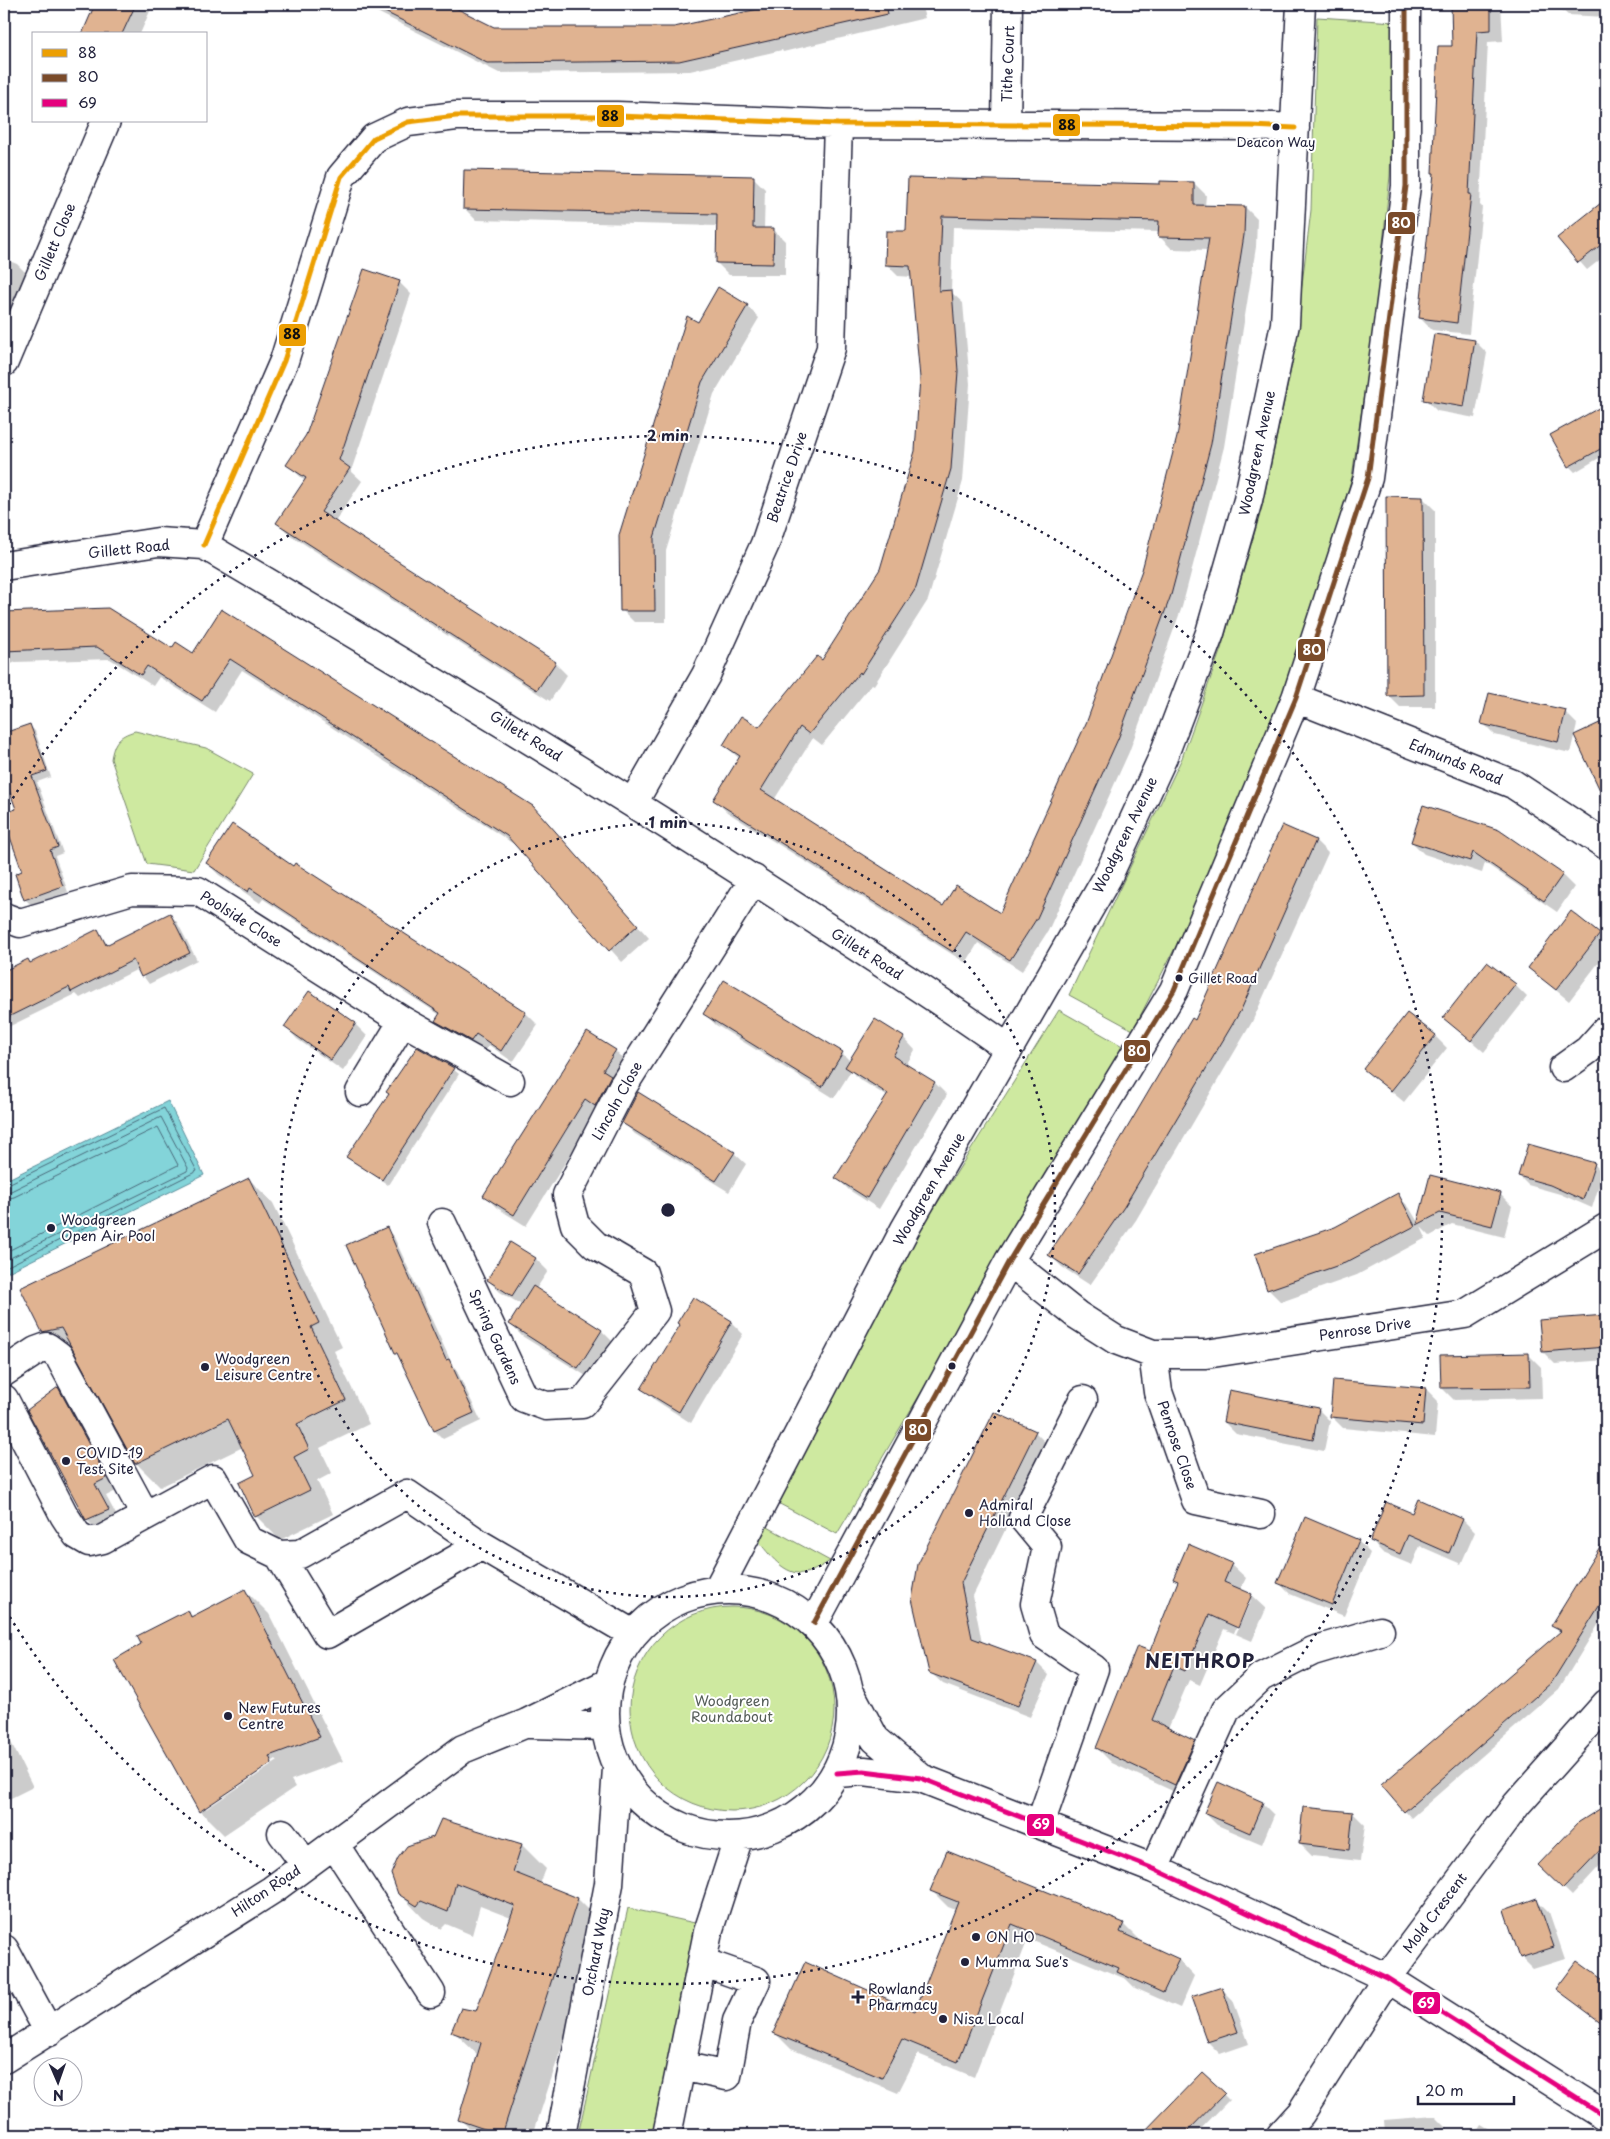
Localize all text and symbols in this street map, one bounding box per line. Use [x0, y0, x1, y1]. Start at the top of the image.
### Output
street label: Tithe Court [996, 25, 1019, 103]
legend [32, 32, 208, 122]
text: 88 [78, 40, 97, 63]
text: 80 [78, 64, 98, 87]
text: 69 [78, 90, 97, 113]
line badge: 88 [596, 104, 625, 128]
text: 88 [601, 105, 619, 126]
line badge: 88 [1052, 113, 1081, 137]
text: 88 [1058, 114, 1076, 135]
marker: Deacon Way [1271, 122, 1281, 132]
place label: Deacon Way [1236, 132, 1316, 151]
street label: Gillett Close [29, 199, 81, 284]
line badge: 80 [1387, 211, 1416, 235]
text: 80 [1391, 212, 1411, 233]
line badge: 88 [278, 323, 307, 347]
text: 88 [283, 323, 301, 344]
street label: Woodgreen Avenue [1233, 388, 1280, 517]
text: 2 min [647, 423, 689, 446]
street label: Beatrice Drive [761, 428, 812, 525]
street label: Gillett Road [87, 534, 171, 563]
line badge: 80 [1297, 638, 1326, 662]
text: 80 [1302, 639, 1322, 660]
street label: Gillett Road [486, 705, 567, 766]
street label: Edmunds Road [1406, 733, 1506, 790]
street label: Woodgreen Avenue [1087, 773, 1162, 897]
text: 1 min [649, 810, 687, 833]
street label: Poolside Close [196, 885, 286, 952]
street label: Gillett Road [827, 922, 907, 985]
place label: Gillet Road [1188, 968, 1257, 987]
marker: Gillet Road [1174, 973, 1184, 983]
line badge: 80 [1123, 1039, 1151, 1063]
text: 80 [1127, 1040, 1147, 1061]
street label: Lincoln Close [586, 1058, 647, 1144]
street label: Woodgreen Avenue [888, 1128, 970, 1249]
centre of rings [659, 1201, 677, 1219]
place label: Woodgreen Open Air Pool [61, 1209, 155, 1246]
marker: Woodgreen Open Air Pool [45, 1222, 57, 1234]
street label: Spring Gardens [464, 1286, 527, 1388]
street label: Penrose Drive [1318, 1312, 1412, 1345]
place label: Woodgreen Leisure Centre [215, 1348, 312, 1385]
marker: Woodgreen Leisure Centre [199, 1361, 211, 1373]
unlabelled marker [947, 1361, 957, 1371]
street label: Penrose Close [1152, 1397, 1203, 1492]
line badge: 80 [904, 1418, 932, 1442]
text: 80 [908, 1419, 928, 1440]
place label: COVID-19 Test Site [76, 1442, 143, 1479]
marker: COVID-19 Test Site [60, 1455, 72, 1467]
place label: Admiral Holland Close [979, 1494, 1071, 1531]
marker: Admiral Holland Close [963, 1507, 975, 1519]
district label: NEITHROP [1145, 1646, 1255, 1674]
park label: Woodgreen Roundabout [691, 1690, 773, 1727]
place label: New Futures Centre [238, 1697, 321, 1734]
marker: New Futures Centre [222, 1710, 234, 1722]
line badge: 69 [1026, 1813, 1055, 1837]
text: 69 [1032, 1813, 1050, 1834]
street label: Hilton Road [227, 1860, 305, 1922]
street label: Mold Crescent [1397, 1868, 1472, 1957]
street label: Orchard Way [577, 1906, 614, 1998]
place label: ON HO [986, 1926, 1035, 1947]
marker: ON HO [970, 1931, 982, 1943]
place label: Mumma Sue's [975, 1951, 1068, 1972]
marker: Mumma Sue's [959, 1956, 971, 1968]
place label: Rowlands Pharmacy [868, 1978, 938, 2015]
marker: Rowlands Pharmacy [852, 1991, 864, 2003]
line badge: 69 [1412, 1991, 1441, 2015]
text: 69 [1417, 1992, 1435, 2013]
place label: Nisa Local [953, 2008, 1024, 2029]
marker: Nisa Local [937, 2013, 949, 2025]
north arrow [32, 2056, 82, 2106]
scale bar [1418, 2074, 1514, 2106]
text: 20 m [1425, 2078, 1464, 2101]
text: N [53, 2085, 64, 2106]

